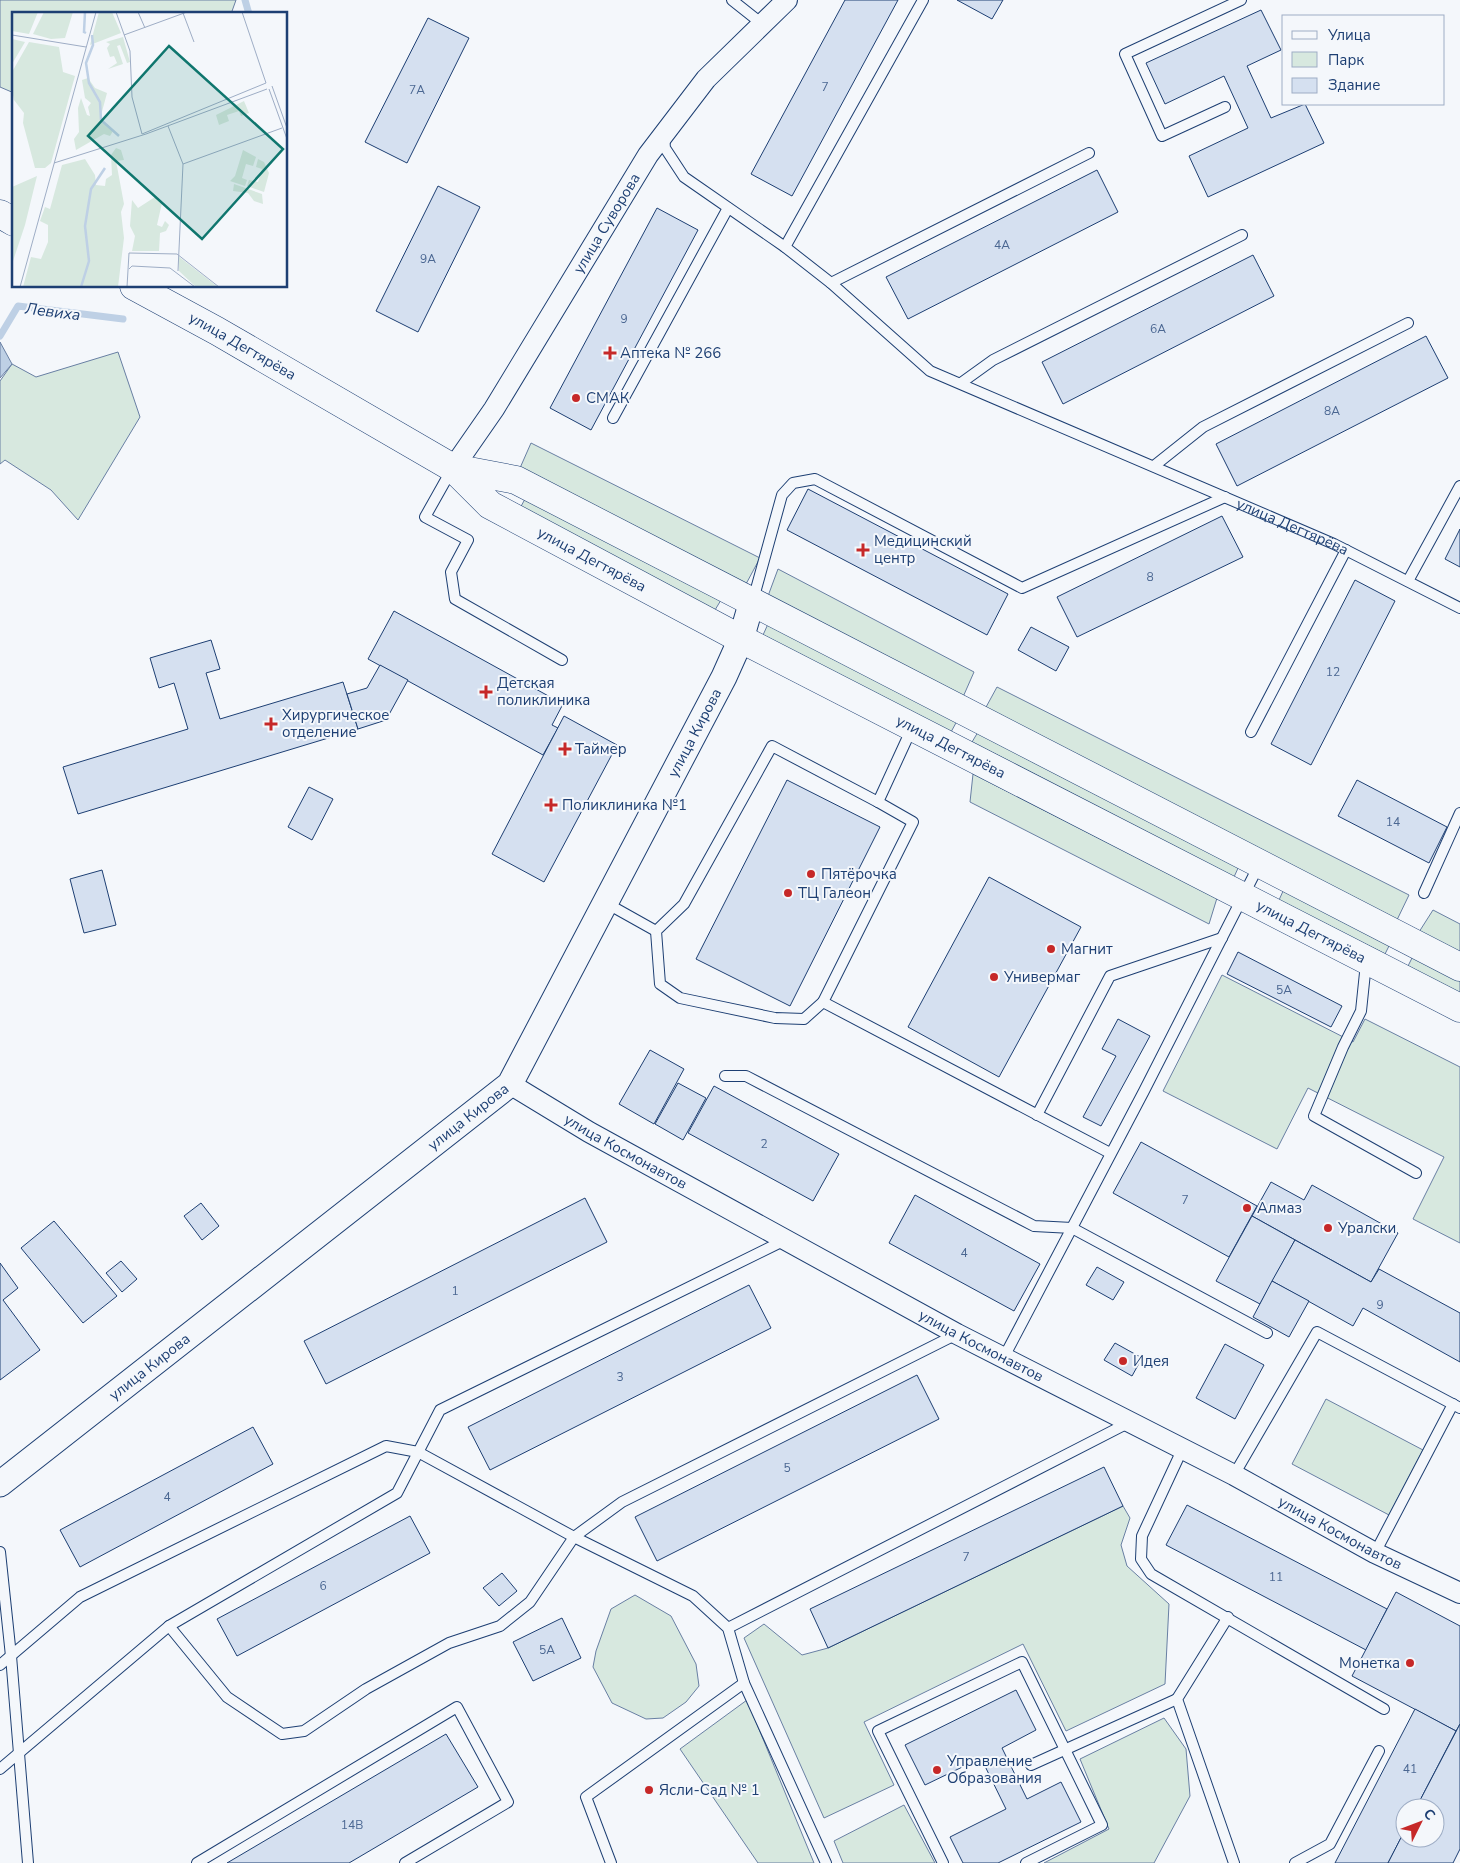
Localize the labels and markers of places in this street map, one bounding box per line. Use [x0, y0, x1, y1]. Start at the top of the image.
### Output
place label: Аптека № 266 [620, 343, 721, 363]
marker: Аптека № 266 [604, 347, 616, 359]
place label: СМАК [586, 388, 630, 408]
marker: СМАК [570, 392, 582, 404]
place label: Медицинский центр [874, 531, 972, 568]
marker: Медицинский центр [856, 543, 870, 557]
place label: Детская поликлиника [497, 673, 590, 710]
marker: Детская поликлиника [479, 685, 493, 699]
place label: Хирургическое отделение [282, 705, 389, 742]
marker: Хирургическое отделение [264, 717, 278, 731]
place label: Таймер [575, 739, 627, 759]
marker: Таймер [559, 743, 571, 755]
place label: Поликлиника №1 [562, 795, 687, 815]
marker: Поликлиника №1 [544, 798, 558, 812]
place label: Пятёрочка [821, 864, 897, 884]
marker: Пятёрочка [805, 868, 817, 880]
place label: ТЦ Галеон [798, 883, 871, 903]
marker: ТЦ Галеон [782, 887, 794, 899]
place label: Магнит [1061, 939, 1113, 959]
marker: Магнит [1045, 943, 1057, 955]
place label: Универмаг [1003, 967, 1081, 987]
marker: Универмаг [988, 971, 1000, 983]
place label: Алмаз [1257, 1198, 1302, 1218]
marker: Алмаз [1241, 1202, 1253, 1214]
place label: Уралски [1337, 1218, 1396, 1238]
marker: Уралски [1322, 1222, 1334, 1234]
place label: Идея [1133, 1351, 1169, 1371]
marker: Идея [1117, 1355, 1129, 1367]
place label: Монетка [1339, 1653, 1400, 1673]
marker: Монетка [1404, 1657, 1416, 1669]
place label: Управление Образования [946, 1751, 1042, 1788]
marker: Управление Образования [931, 1764, 943, 1776]
place label: Ясли-Сад № 1 [659, 1780, 760, 1800]
marker: Ясли-Сад № 1 [643, 1784, 655, 1796]

